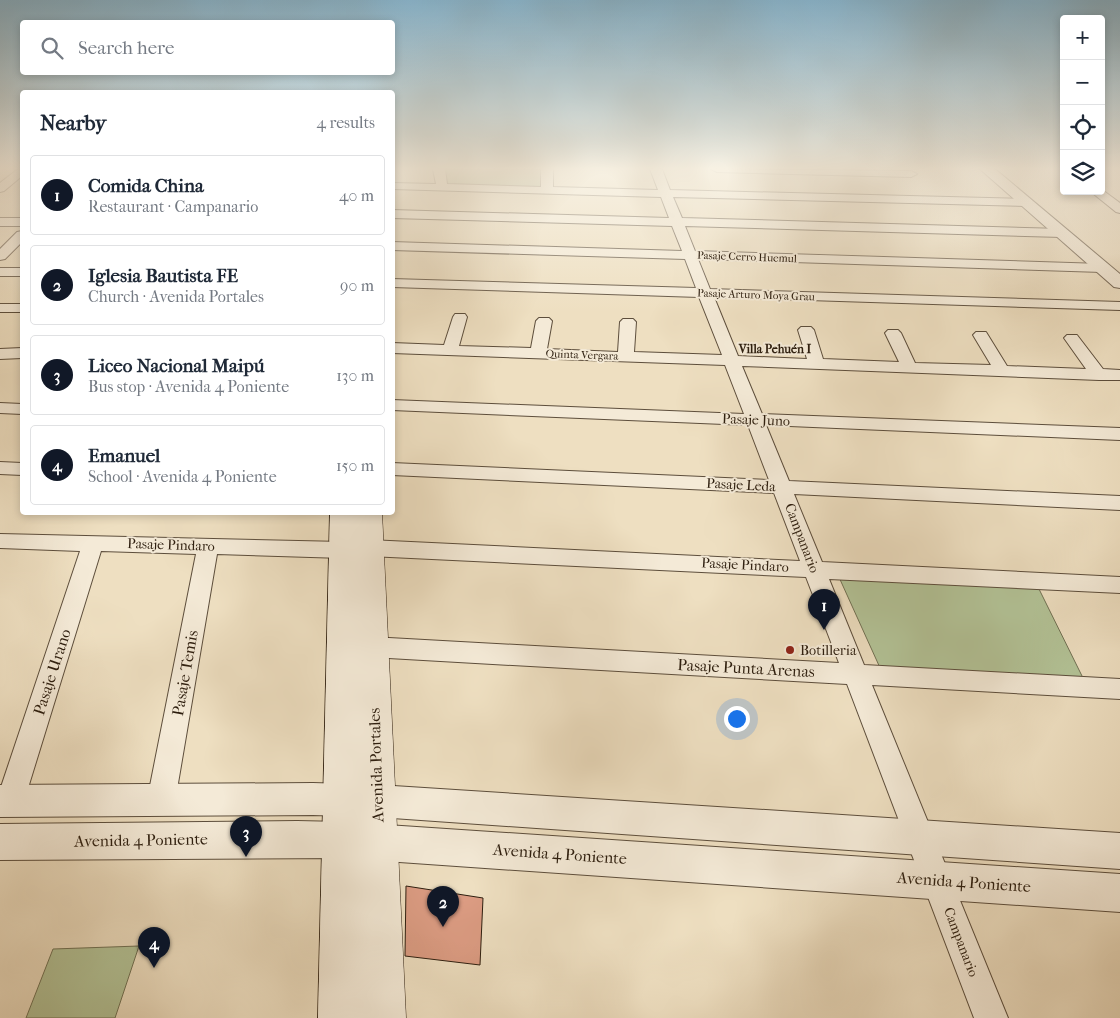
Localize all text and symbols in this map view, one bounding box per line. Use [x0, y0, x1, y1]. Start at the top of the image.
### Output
map controls [1060, 15, 1105, 195]
button: + [1060, 15, 1105, 60]
search box [20, 20, 395, 75]
icon: search [38, 34, 66, 62]
text: Search here [78, 37, 174, 59]
button: − [1060, 60, 1105, 105]
button: locate [1060, 105, 1105, 150]
text: Nearby [40, 111, 106, 135]
text: 4 results [317, 113, 375, 132]
button: layers [1060, 150, 1105, 195]
text: Comida China [88, 175, 204, 197]
text: 1 [54, 186, 60, 205]
text: 40 m [339, 186, 374, 205]
text: Restaurant · Campanario [88, 197, 258, 216]
street label: Pasaje Cerro Huemul [697, 249, 797, 265]
text: Iglesia Bautista FE [88, 265, 238, 287]
text: 2 [53, 276, 61, 295]
text: 90 m [340, 276, 374, 295]
street label: Pasaje Arturo Moya Grau [697, 286, 816, 304]
text: Church · Avenida Portales [88, 287, 264, 306]
district label: Villa Pehuén I [738, 342, 812, 356]
street label: Quinta Vergara [545, 347, 620, 363]
text: Liceo Nacional Maipú [88, 355, 264, 377]
text: 3 [54, 366, 60, 385]
text: 130 m [336, 366, 374, 385]
text: Bus stop · Avenida 4 Poniente [88, 377, 289, 396]
street label: Pasaje Juno [722, 410, 790, 430]
text: Emanuel [88, 445, 160, 467]
text: 4 [52, 456, 62, 475]
text: 150 m [336, 456, 374, 475]
text: School · Avenida 4 Poniente [88, 467, 277, 486]
street label: Pasaje Leda [706, 475, 777, 495]
street label: Campanario [781, 501, 823, 575]
street label: Pasaje Pindaro [127, 535, 215, 555]
street label: Pasaje Pindaro [701, 554, 789, 576]
pin: 1 [808, 589, 840, 630]
street label: Pasaje Urano [29, 626, 75, 718]
street label: Pasaje Temis [168, 628, 202, 717]
place label: Botilleria [800, 642, 857, 659]
marker: Botilleria [784, 644, 796, 656]
street label: Pasaje Punta Arenas [677, 655, 815, 681]
your location [724, 706, 750, 732]
street label: Avenida Portales [365, 707, 388, 824]
pin: 3 [230, 816, 262, 857]
street label: Avenida 4 Poniente [73, 829, 208, 851]
street label: Avenida 4 Poniente [492, 840, 628, 868]
street label: Avenida 4 Poniente [896, 868, 1032, 896]
pin: 2 [427, 886, 459, 927]
street label: Campanario [940, 905, 982, 979]
pin: 4 [138, 927, 170, 968]

